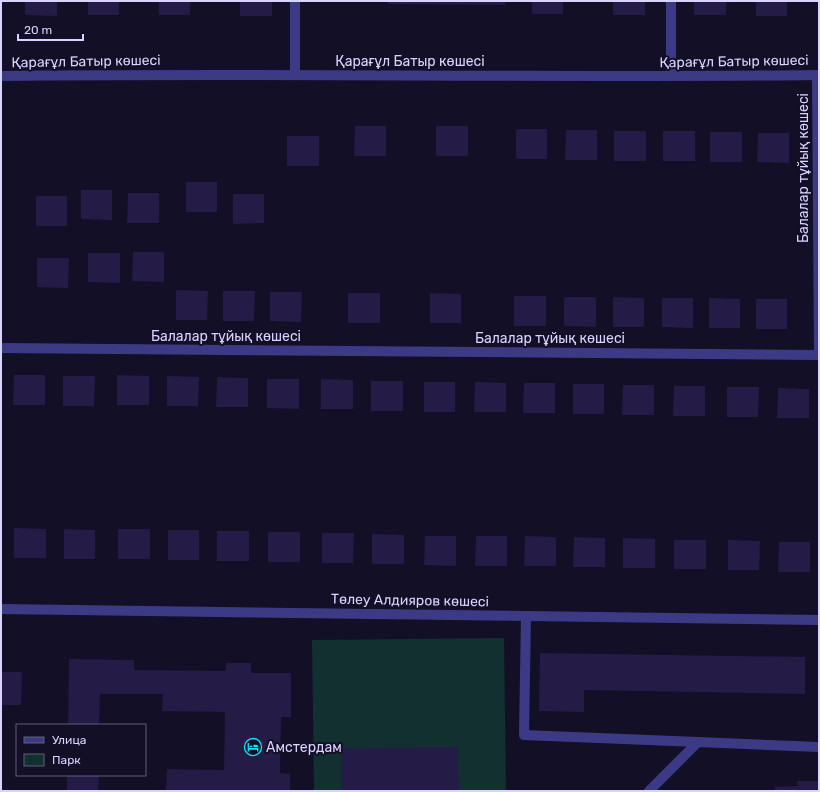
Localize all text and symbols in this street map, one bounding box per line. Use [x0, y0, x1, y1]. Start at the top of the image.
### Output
scale bar [18, 16, 83, 42]
text: 20 m [24, 23, 52, 37]
street label: Қарағұл Батыр көшесі [11, 52, 161, 71]
street label: Қарағұл Батыр көшесі [659, 52, 809, 71]
street label: Қарағұл Батыр көшесі [335, 53, 485, 70]
street label: Балалар тұйық көшесі [795, 93, 812, 243]
street label: Балалар тұйық көшесі [151, 328, 301, 345]
street label: Балалар тұйық көшесі [475, 330, 625, 347]
street label: Төлеу Алдияров көшесі [331, 591, 489, 610]
legend [16, 724, 146, 776]
text: Улица [52, 733, 86, 747]
hotel icon: Амстердам [243, 737, 263, 757]
place label: Амстердам [266, 739, 342, 756]
text: Парк [52, 753, 81, 767]

